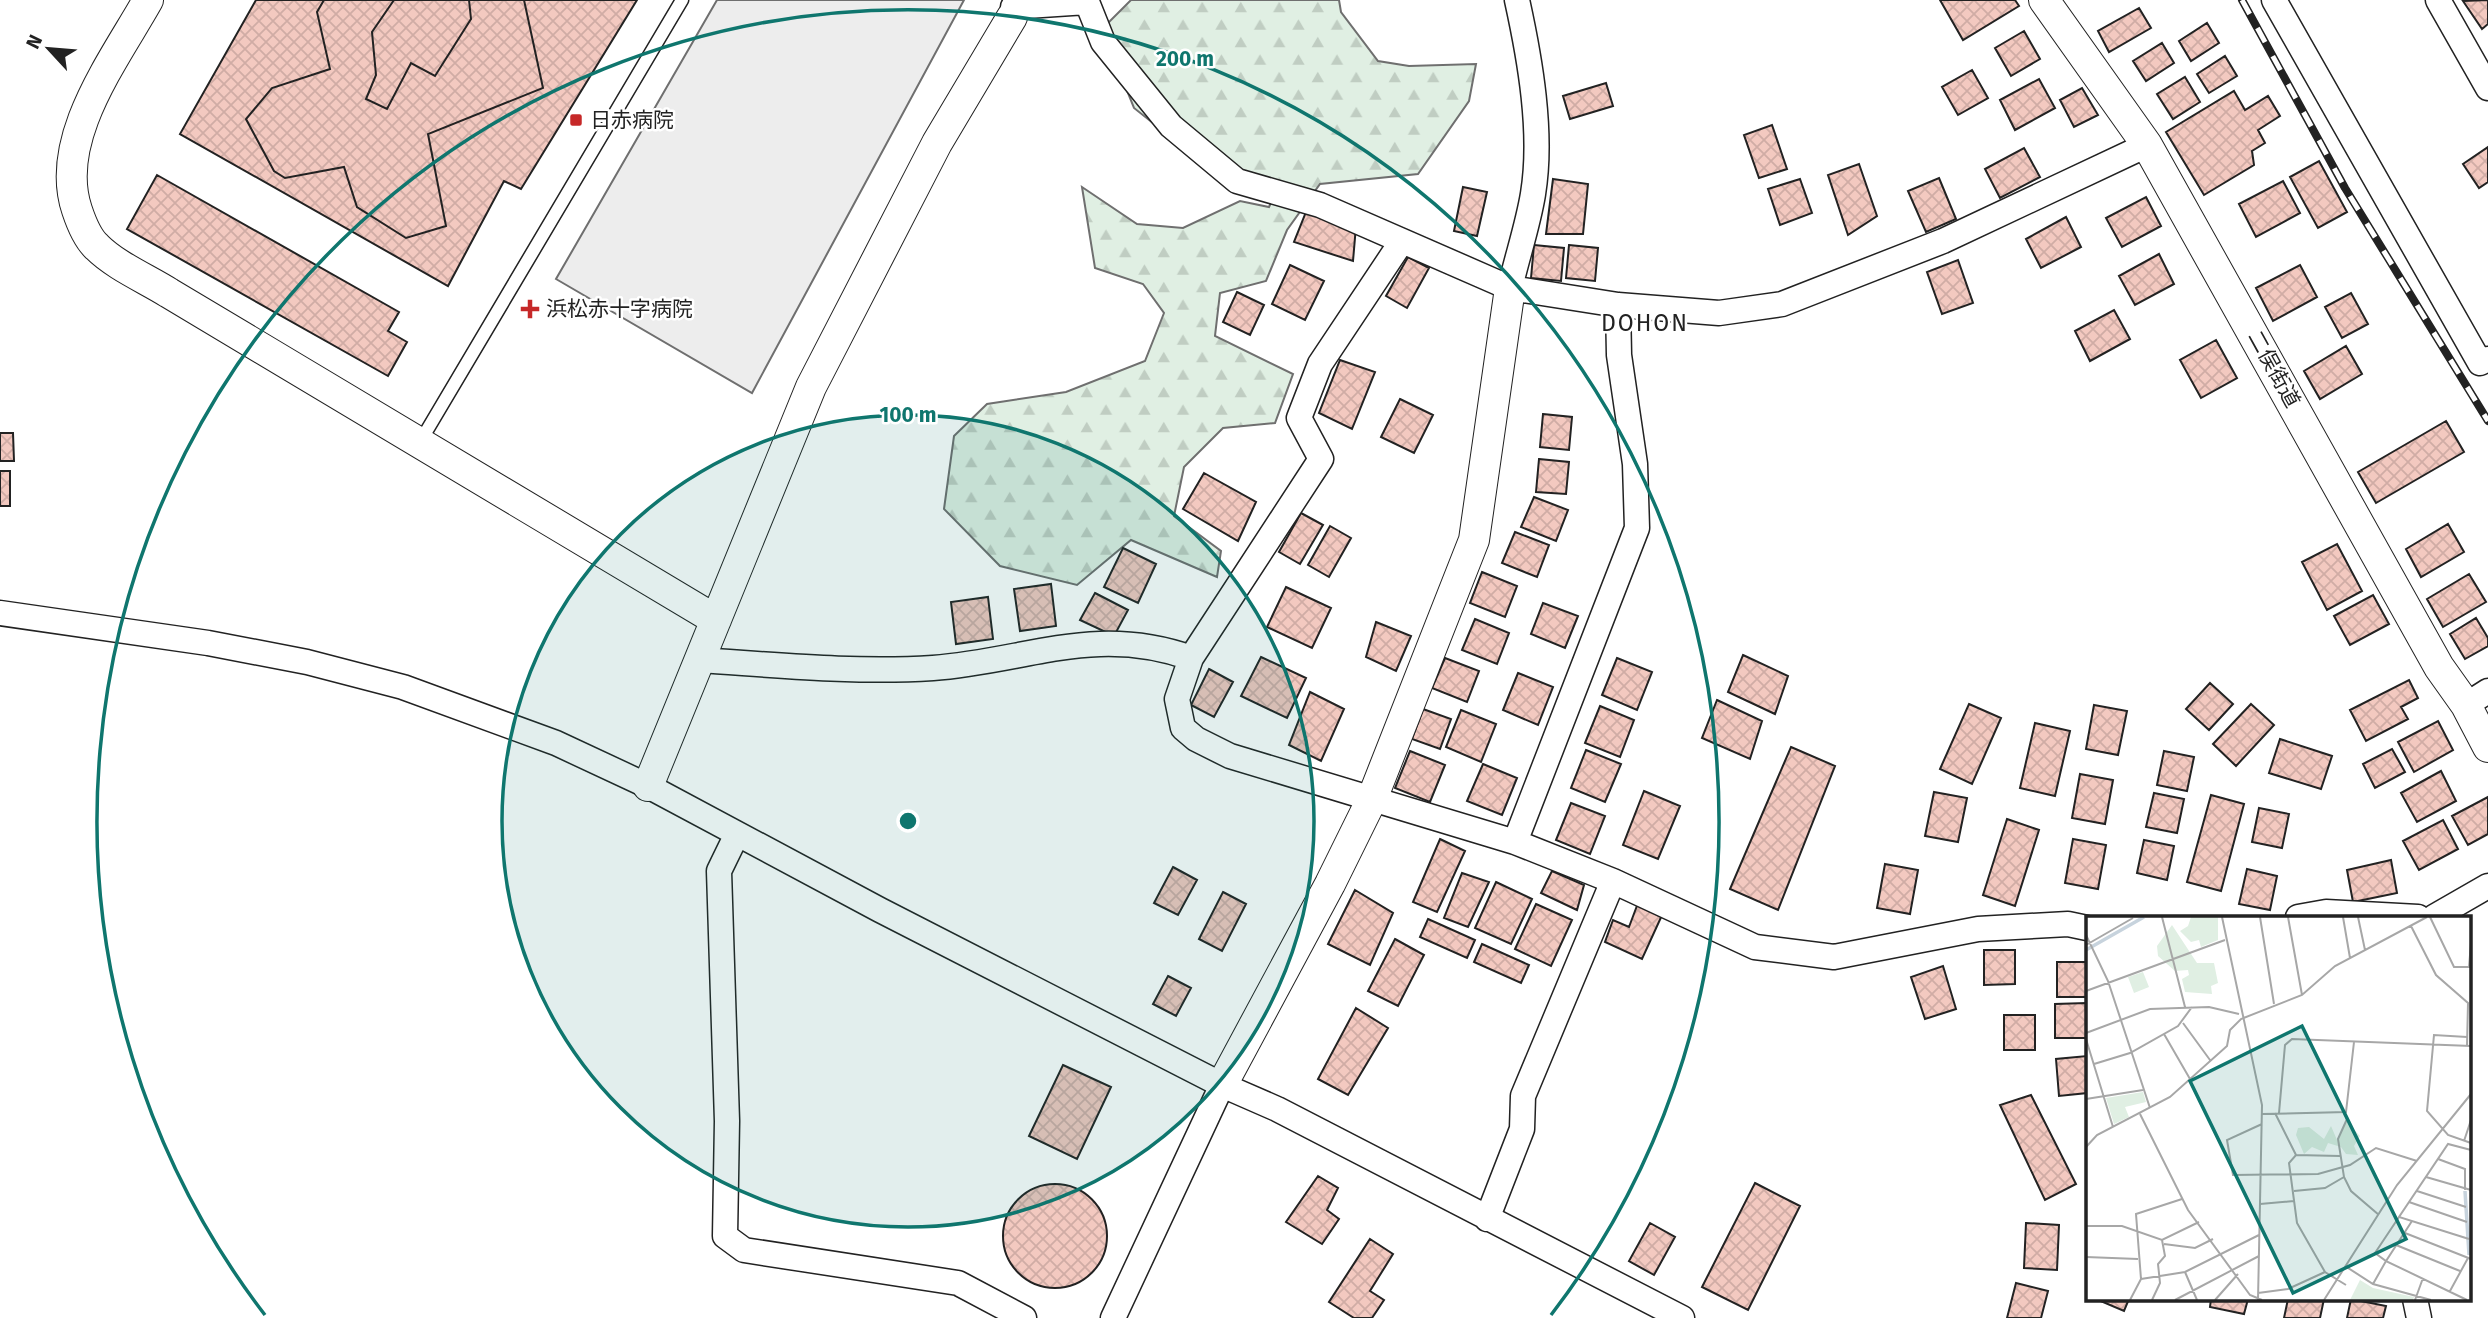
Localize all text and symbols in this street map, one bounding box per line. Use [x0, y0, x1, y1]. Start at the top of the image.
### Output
north arrow [14, 14, 84, 84]
text: N [21, 31, 47, 52]
text: 200 m [1156, 46, 1214, 72]
place label: 日赤病院 [590, 107, 674, 133]
marker: 日赤病院 [568, 112, 584, 128]
place label: 浜松赤十字病院 [546, 296, 693, 322]
marker: 浜松赤十字病院 [520, 299, 540, 319]
district label: DOHON [1601, 309, 1689, 337]
street label: 二俣街道 [2242, 326, 2306, 412]
text: 100 m [879, 402, 937, 428]
centre of rings [896, 809, 920, 833]
inset map [2086, 916, 2470, 1300]

